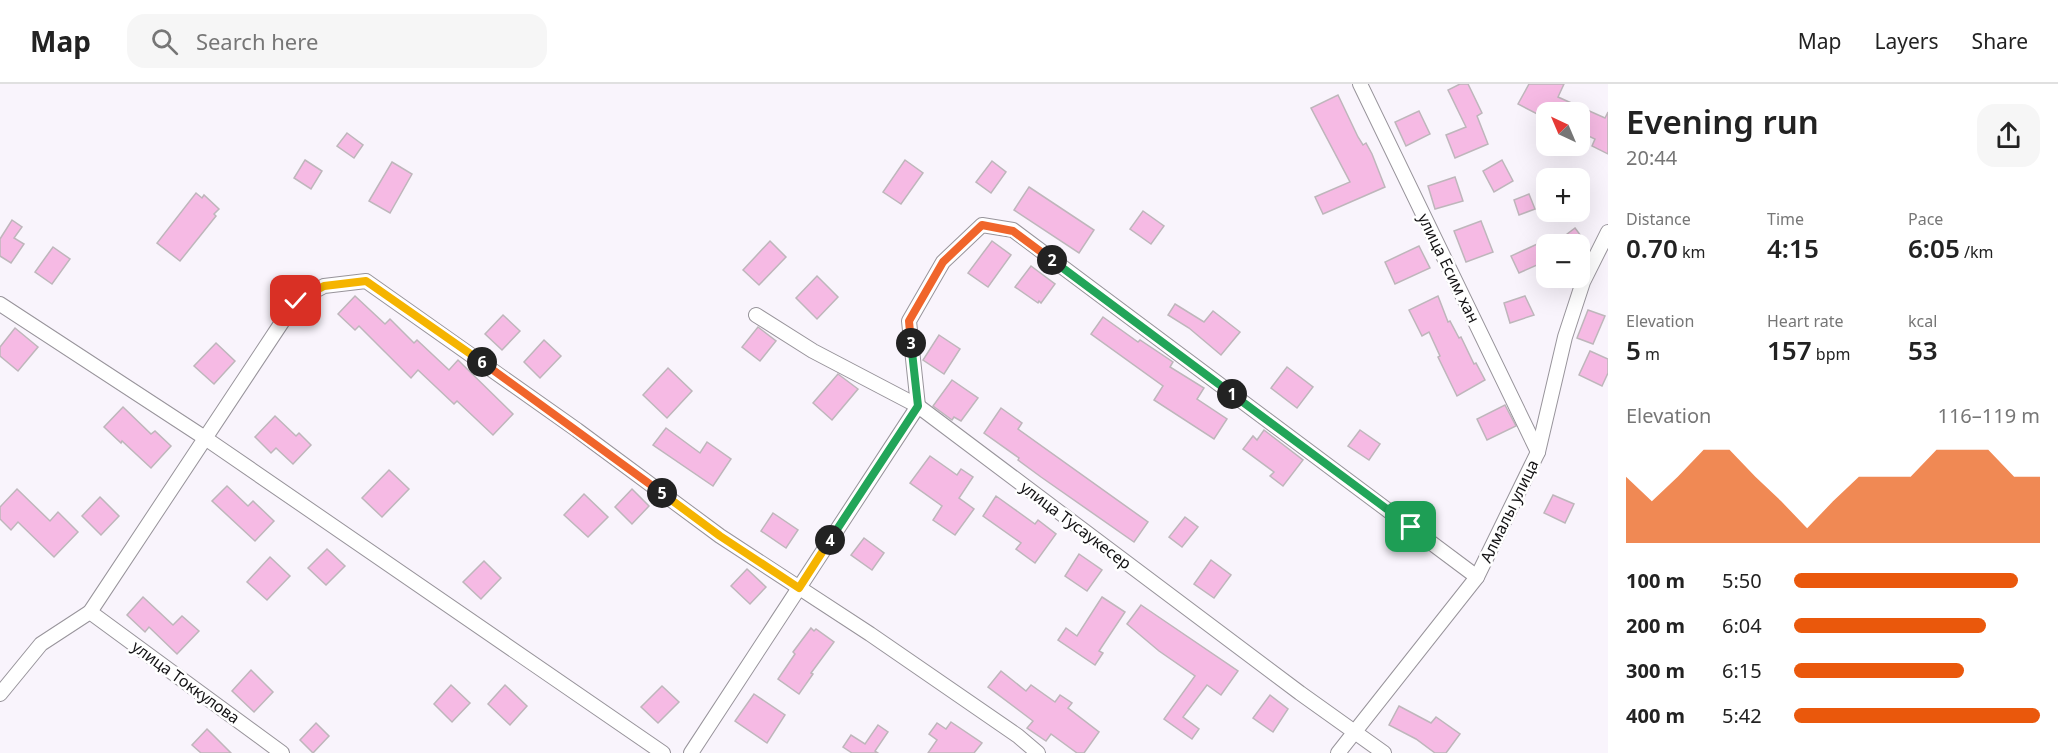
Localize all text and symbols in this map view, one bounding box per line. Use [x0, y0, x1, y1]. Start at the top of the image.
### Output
search box [127, 14, 547, 68]
text: Map [30, 22, 91, 60]
icon: search [148, 25, 181, 58]
text: Search here [196, 26, 318, 56]
text: Map [1798, 27, 1842, 55]
text: Layers [1875, 27, 1939, 55]
text: Share [1972, 27, 2028, 55]
text: Evening run [1626, 99, 1819, 144]
north arrow [1536, 102, 1590, 156]
map controls [1536, 102, 1590, 288]
button: share [1977, 104, 2040, 167]
text: 20:44 [1626, 144, 1677, 171]
button: + [1536, 168, 1590, 222]
text: Distance [1626, 208, 1691, 230]
text: Time [1767, 208, 1804, 230]
text: Pace [1908, 208, 1943, 230]
street label: улица Есим хан [1413, 210, 1485, 326]
text: 0.70 [1626, 230, 1678, 266]
text: 4:15 [1767, 230, 1819, 266]
text: 6:05 [1908, 230, 1960, 266]
button: − [1536, 234, 1590, 288]
text: km [1678, 241, 1705, 263]
text: /km [1960, 241, 1993, 263]
pin: 2 [1037, 245, 1067, 275]
text: 2 [1047, 249, 1057, 271]
pin [270, 275, 321, 326]
icon: check [279, 284, 312, 317]
text: Elevation [1626, 310, 1694, 332]
text: Heart rate [1767, 310, 1843, 332]
text: kcal [1908, 310, 1937, 332]
pin: 3 [896, 328, 926, 358]
text: 3 [906, 332, 916, 354]
text: 5 [1626, 332, 1641, 368]
text: 157 [1767, 332, 1812, 368]
text: 53 [1908, 332, 1938, 368]
text: m [1641, 343, 1660, 365]
text: bpm [1812, 343, 1850, 365]
pin: 6 [467, 347, 497, 377]
text: 6 [477, 351, 487, 373]
pin: 1 [1217, 379, 1247, 409]
text: 1 [1227, 383, 1237, 405]
text: Elevation [1626, 402, 1711, 429]
text: 116–119 m [1937, 402, 2040, 429]
street label: Алмалы улица [1475, 456, 1543, 566]
street label: улица Тусаукесер [1016, 476, 1136, 574]
pin: 5 [647, 478, 677, 508]
text: 5 [657, 482, 667, 504]
pin [1385, 501, 1436, 552]
icon: arrive [1394, 510, 1427, 543]
pin: 4 [815, 525, 845, 555]
text: 4 [825, 529, 835, 551]
text: 100 m [1626, 567, 1685, 594]
text: 5:50 [1722, 567, 1762, 594]
text: 200 m [1626, 612, 1685, 639]
text: 6:04 [1722, 612, 1762, 639]
street label: улица Токкулова [128, 635, 244, 729]
text: 300 m [1626, 657, 1685, 684]
text: 6:15 [1722, 657, 1762, 684]
text: 400 m [1626, 702, 1685, 729]
text: 5:42 [1722, 702, 1762, 729]

